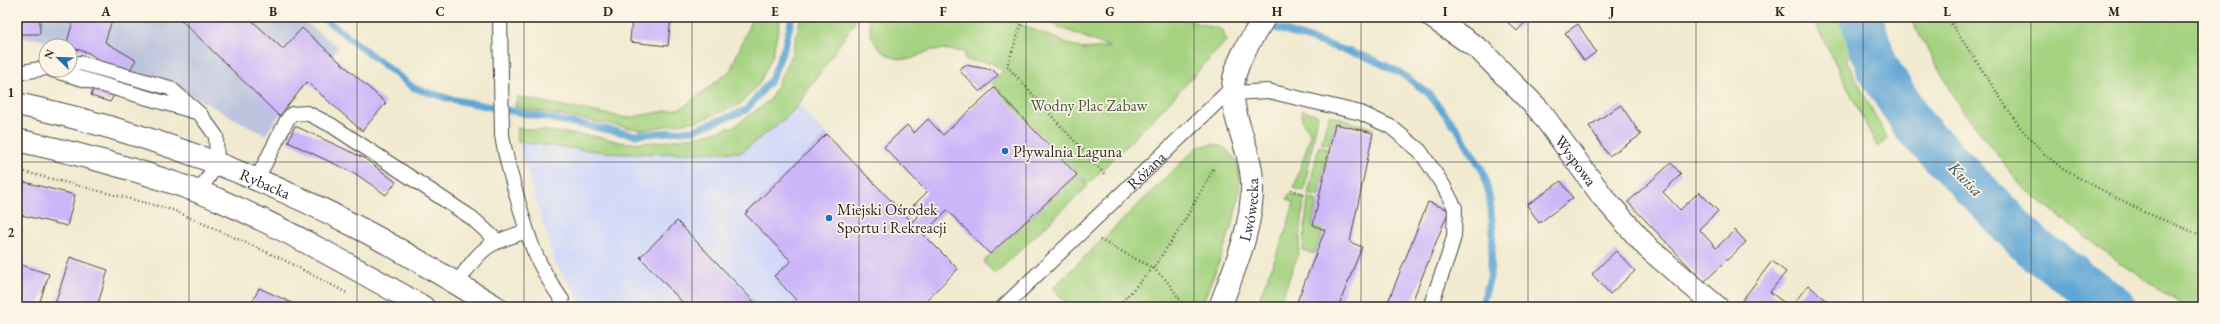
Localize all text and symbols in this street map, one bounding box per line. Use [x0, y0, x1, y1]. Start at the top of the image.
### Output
text: A [100, 3, 111, 20]
text: B [269, 3, 277, 20]
text: C [435, 3, 445, 20]
text: D [603, 3, 613, 20]
text: E [771, 3, 779, 20]
text: F [939, 3, 947, 20]
text: G [1105, 3, 1115, 20]
text: H [1272, 3, 1283, 20]
text: I [1443, 3, 1448, 20]
text: J [1608, 3, 1615, 20]
text: K [1775, 3, 1786, 20]
text: L [1943, 3, 1951, 20]
text: M [2108, 3, 2120, 20]
north arrow [38, 38, 78, 78]
text: N [41, 47, 57, 61]
text: 1 [8, 84, 15, 101]
park label: Wodny Plac Zabaw [1031, 95, 1148, 116]
street label: Wyspowa [1550, 131, 1602, 191]
place label: Pływalnia Laguna [1013, 141, 1123, 162]
marker: Pływalnia Laguna [1000, 146, 1010, 156]
street label: Różana [1122, 146, 1171, 194]
water label: Kwisa [1943, 156, 1988, 201]
street label: Rybacka [237, 164, 294, 204]
street label: Lwówecka [1234, 177, 1263, 244]
place label: Miejski Ośrodek Sportu i Rekreacji [837, 199, 947, 238]
marker: Miejski Ośrodek Sportu i Rekreacji [824, 213, 834, 223]
text: 2 [8, 224, 15, 241]

